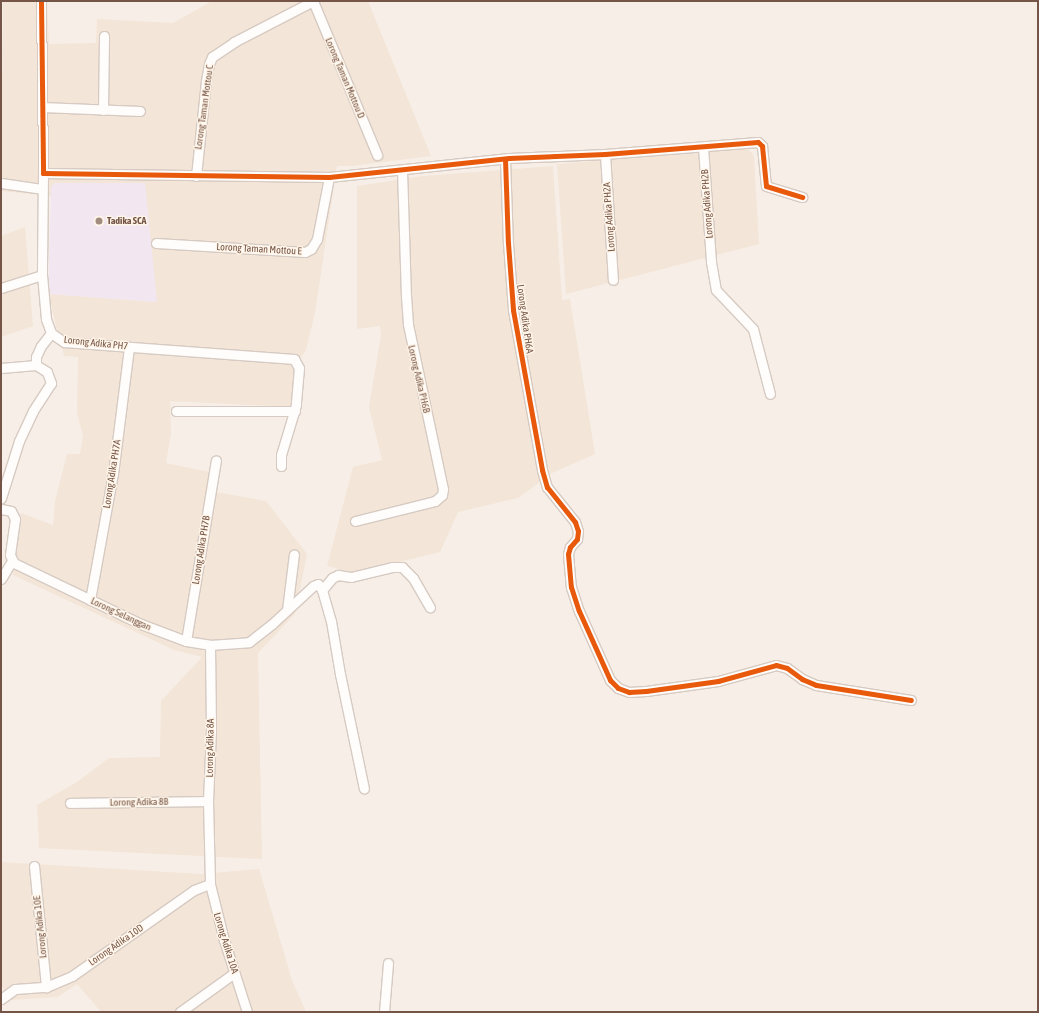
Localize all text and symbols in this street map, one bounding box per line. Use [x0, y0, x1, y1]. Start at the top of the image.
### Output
street label: Lorong Taman Mottou D [323, 36, 367, 120]
street label: Lorong Taman Mottou C [192, 64, 216, 150]
street label: Lorong Adika PH2B [699, 169, 715, 239]
street label: Lorong Adika PH2A [601, 182, 617, 252]
place label: Tadika SCA [107, 215, 146, 227]
marker: Tadika SCA [94, 216, 104, 226]
street label: Lorong Taman Mottou E [216, 241, 302, 257]
street label: Lorong Adika PH6A [514, 284, 536, 354]
street label: Lorong Adika PH7 [63, 334, 129, 352]
street label: Lorong Adika PH6B [405, 344, 433, 414]
street label: Lorong Adika PH7A [101, 439, 123, 509]
street label: Lorong Adika PH7B [190, 515, 212, 585]
street label: Lorong Selanggan [89, 595, 153, 633]
street label: Lorong Adika 8A [203, 719, 217, 777]
street label: Lorong Adika 8B [110, 795, 168, 809]
street label: Lorong Adika 10E [31, 895, 49, 959]
street label: Lorong Adika 10A [211, 911, 241, 975]
street label: Lorong Adika 10D [86, 922, 146, 968]

